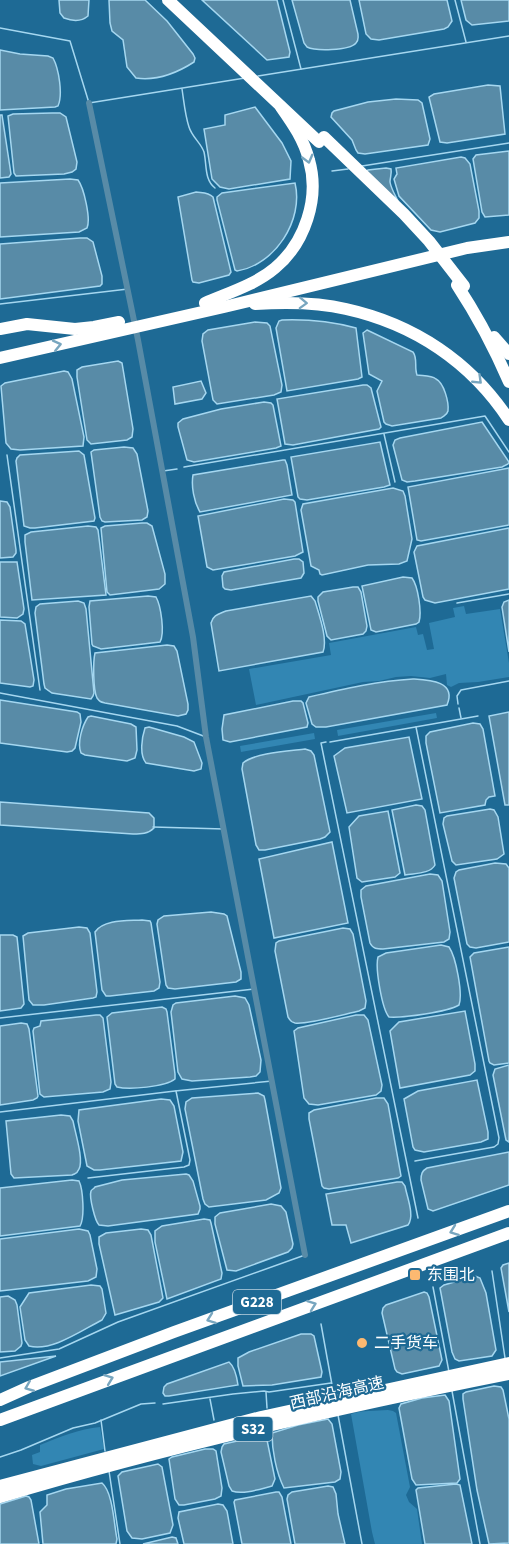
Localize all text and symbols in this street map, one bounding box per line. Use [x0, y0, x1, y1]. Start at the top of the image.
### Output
one-way arrow [301, 153, 313, 164]
one-way arrow [299, 297, 308, 310]
one-way arrow [52, 339, 62, 352]
one-way arrow [470, 373, 481, 384]
one-way arrow [449, 1224, 460, 1237]
place label: 东围北 [427, 1264, 475, 1286]
marker: 东围北 [408, 1268, 422, 1282]
road number: G228 [233, 1290, 281, 1314]
one-way arrow [306, 1299, 317, 1312]
one-way arrow [206, 1311, 217, 1324]
place label: 二手货车 [374, 1332, 438, 1354]
marker: 二手货车 [355, 1336, 369, 1350]
street label: 西部沿海高速 [288, 1371, 386, 1415]
one-way arrow [104, 1374, 114, 1387]
one-way arrow [24, 1380, 35, 1392]
road number: S32 [234, 1417, 272, 1441]

